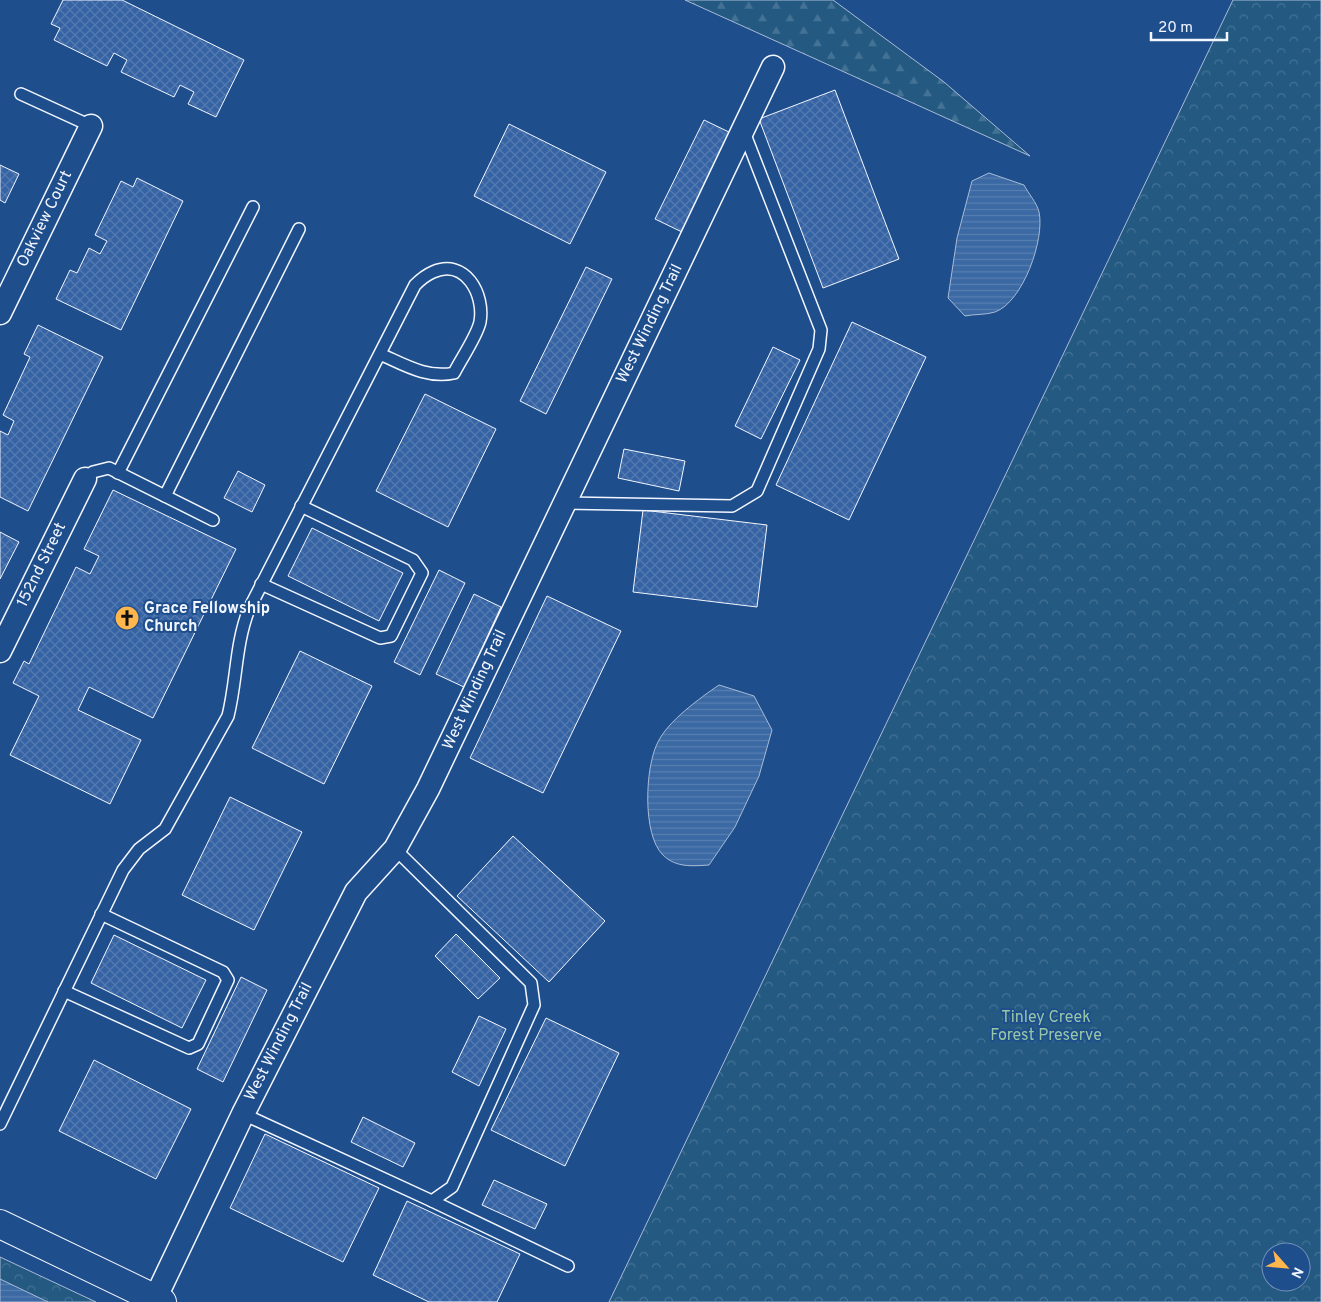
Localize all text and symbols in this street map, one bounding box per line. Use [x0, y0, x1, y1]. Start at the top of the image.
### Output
scale bar [1151, 10, 1227, 42]
text: 20 m [1158, 19, 1193, 38]
street label: Oakview Court [13, 167, 77, 271]
street label: West Winding Trail [612, 261, 688, 387]
street label: 152nd Street [13, 519, 71, 611]
place label: Grace Fellowship Church [144, 599, 270, 637]
church icon: Grace Fellowship Church [114, 605, 140, 631]
street label: West Winding Trail [438, 627, 512, 753]
street label: West Winding Trail [241, 980, 317, 1104]
park label: Tinley Creek Forest Preserve [990, 1008, 1102, 1046]
north arrow [1261, 1242, 1311, 1292]
text: N [1286, 1264, 1306, 1281]

